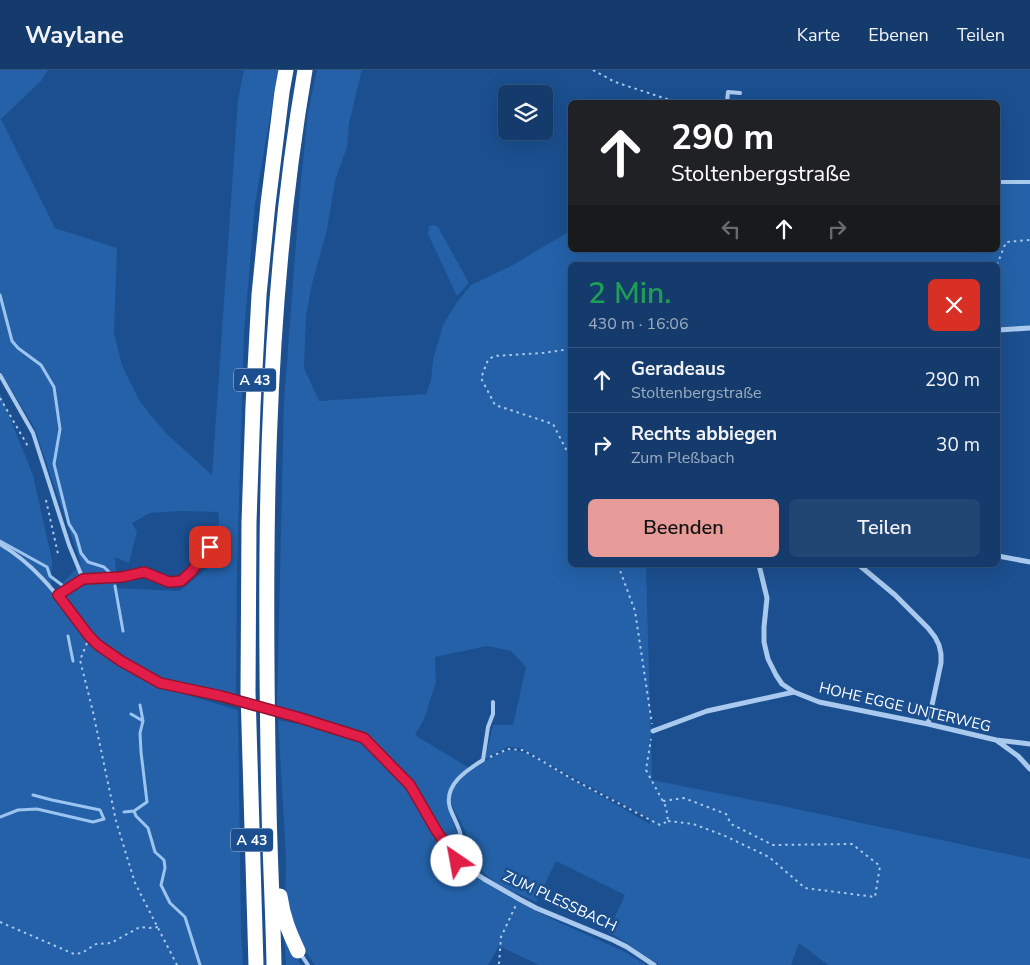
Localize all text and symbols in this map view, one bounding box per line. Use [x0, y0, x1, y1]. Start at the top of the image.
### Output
text: Waylane [25, 19, 124, 51]
text: Karte [797, 23, 840, 47]
text: Ebenen [868, 23, 929, 47]
text: Teilen [957, 23, 1005, 47]
map controls [498, 85, 553, 140]
button: layers [498, 85, 553, 140]
text: 290 m [671, 114, 774, 161]
icon: ahead [588, 120, 653, 185]
text: Stoltenbergstraße [671, 159, 850, 189]
icon: left [717, 215, 745, 243]
icon: ahead [770, 215, 798, 243]
icon: right [823, 215, 851, 243]
text: 2 Min. [588, 273, 671, 314]
button: close [928, 279, 980, 331]
text: 430 m · 16:06 [588, 313, 689, 335]
text: Geradeaus [631, 356, 725, 382]
icon: ahead [588, 366, 616, 394]
text: 290 m [925, 367, 980, 393]
road number: A 43 [234, 368, 276, 392]
text: Stoltenbergstraße [631, 382, 761, 404]
text: Rechts abbiegen [631, 421, 777, 447]
icon: right [588, 431, 616, 459]
text: 30 m [936, 432, 980, 458]
text: Zum Pleßbach [631, 447, 735, 469]
button: Beenden [588, 499, 779, 557]
button: Teilen [789, 499, 980, 557]
pin [189, 526, 231, 568]
icon: arrive [196, 533, 224, 561]
street label: HOHE EGGE UNTERWEG [817, 677, 993, 737]
road number: A 43 [231, 828, 273, 852]
position arrow [430, 834, 482, 886]
street label: ZUM PLESSBACH [500, 866, 620, 936]

